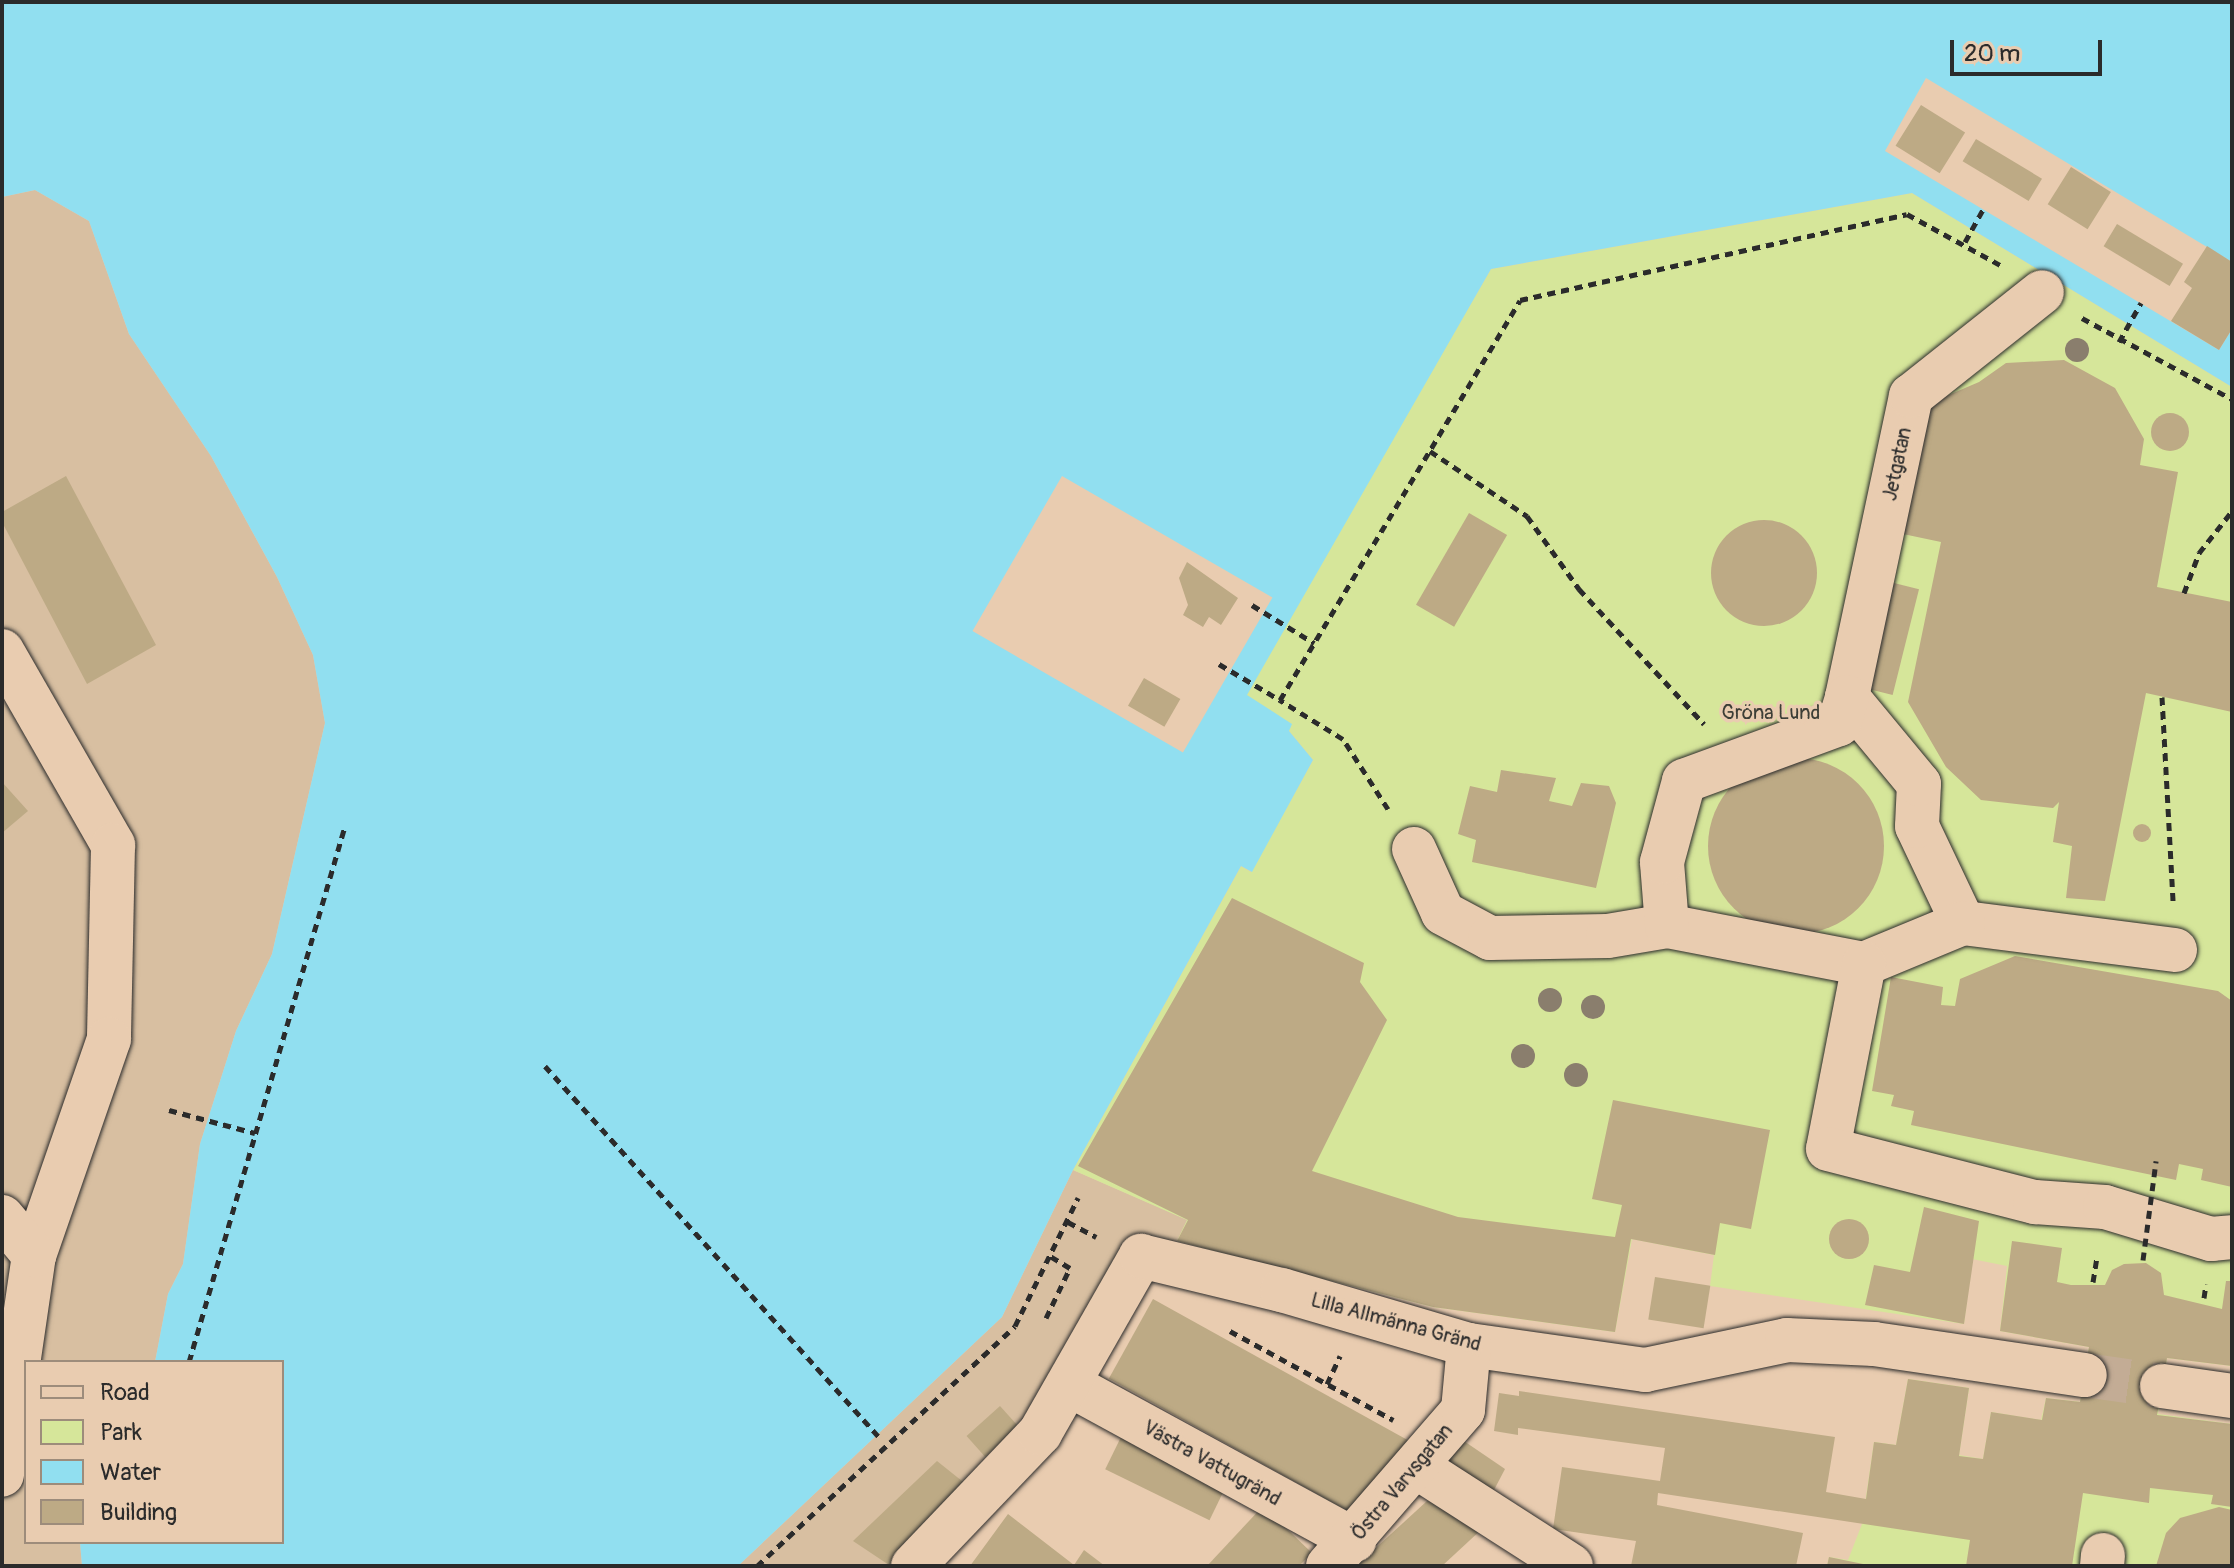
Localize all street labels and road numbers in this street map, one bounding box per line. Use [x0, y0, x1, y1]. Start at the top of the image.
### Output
street label: Jetgatan [1878, 425, 1916, 503]
street label: Lilla Allmänna Gränd [1308, 1288, 1484, 1356]
street label: Västra Vattugränd [1139, 1415, 1285, 1511]
street label: Östra Varvsgatan [1346, 1419, 1458, 1545]

